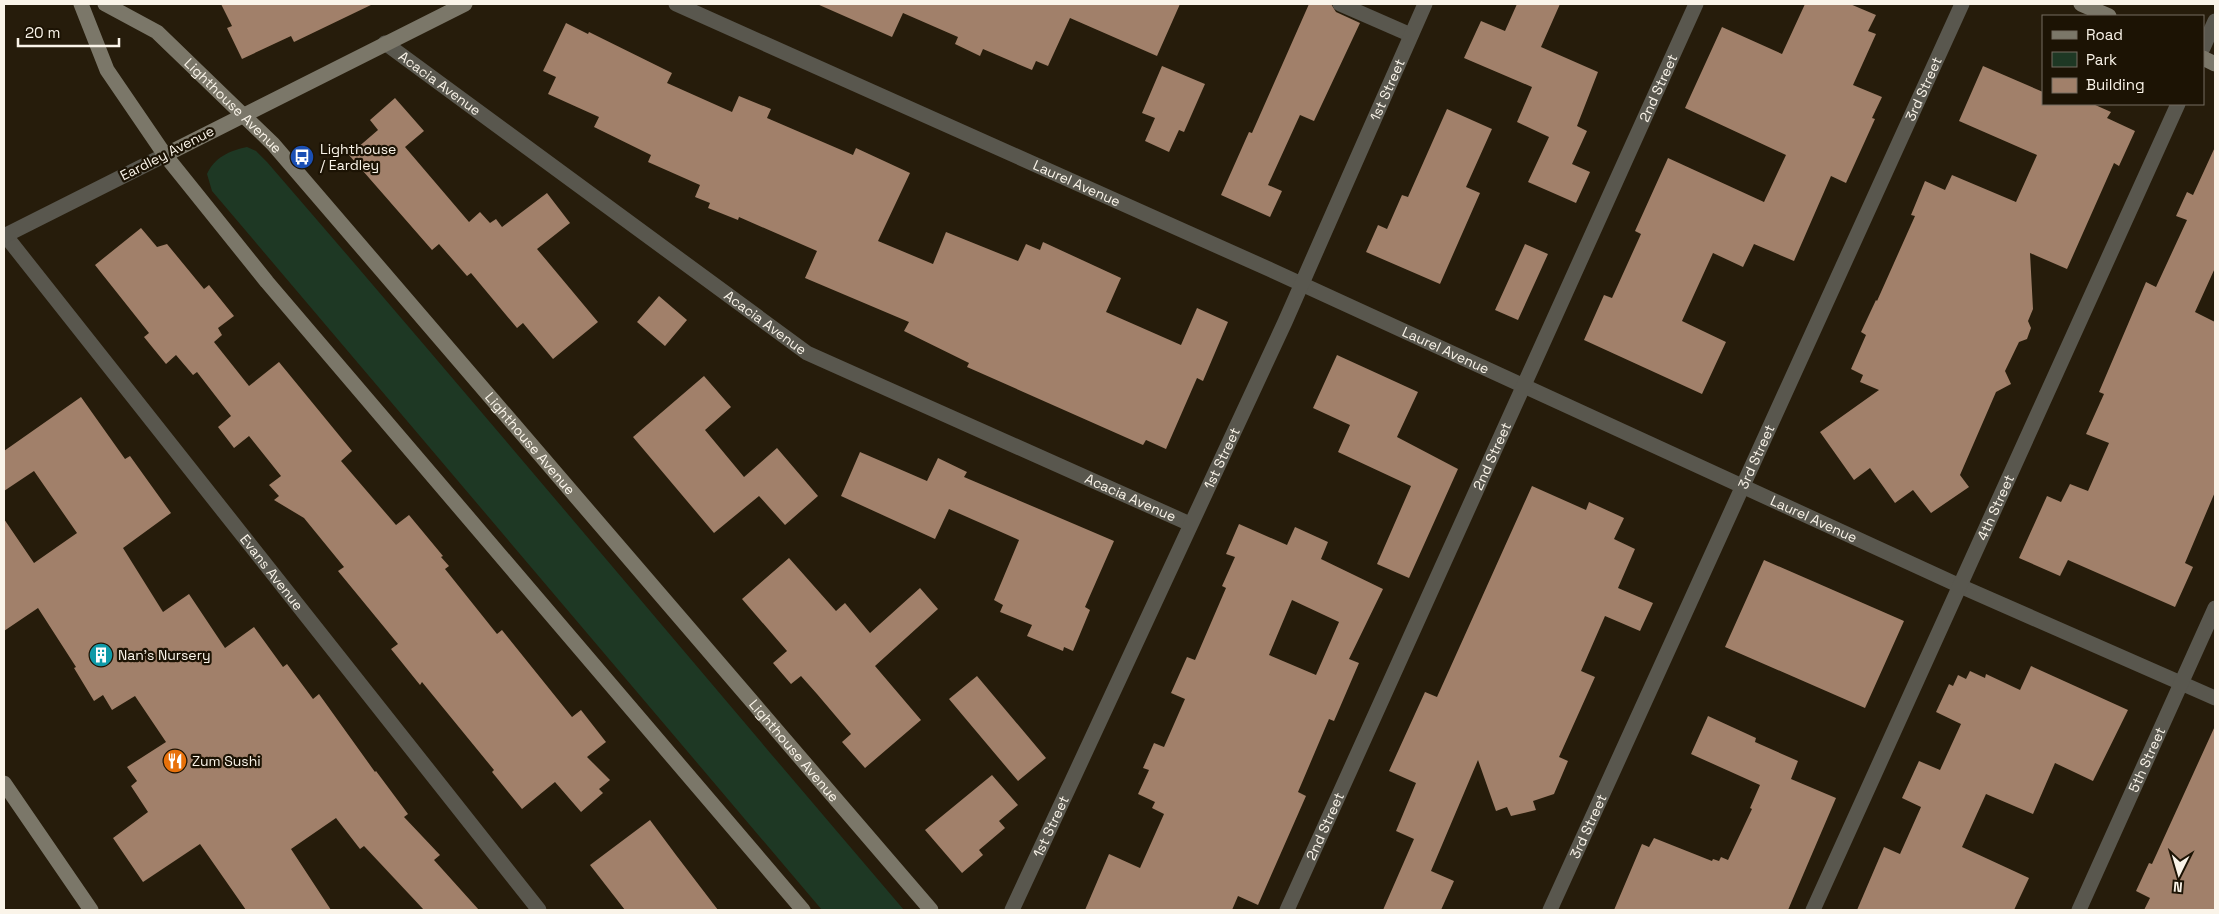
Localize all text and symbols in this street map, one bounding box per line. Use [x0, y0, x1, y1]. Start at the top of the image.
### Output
scale bar [18, 15, 119, 47]
legend [2042, 15, 2204, 105]
text: 20 m [25, 23, 60, 42]
text: Road [2086, 25, 2123, 44]
street label: Acacia Avenue [395, 47, 485, 119]
text: Park [2086, 50, 2117, 69]
street label: 2nd Street [1635, 51, 1681, 125]
street label: Lighthouse Avenue [180, 54, 286, 157]
street label: 3rd Street [1901, 54, 1946, 124]
street label: 1st Street [1366, 56, 1409, 124]
text: Building [2086, 75, 2145, 94]
street label: Eardley Avenue [117, 122, 217, 184]
place label: Lighthouse / Eardley [320, 140, 396, 174]
bus stop icon: Lighthouse / Eardley [289, 144, 315, 170]
street label: Laurel Avenue [1030, 156, 1123, 211]
street label: Acacia Avenue [721, 286, 810, 359]
street label: Laurel Avenue [1399, 322, 1492, 378]
street label: Lighthouse Avenue [481, 388, 579, 498]
street label: 2nd Street [1469, 419, 1515, 493]
street label: 3rd Street [1734, 422, 1779, 492]
street label: 1st Street [1200, 425, 1244, 492]
street label: Acacia Avenue [1082, 469, 1179, 526]
street label: 4th Street [1973, 472, 2018, 543]
street label: Laurel Avenue [1767, 491, 1860, 547]
street label: Evans Avenue [236, 530, 307, 614]
building icon: Nan's Nursery [88, 642, 114, 668]
place label: Nan's Nursery [118, 646, 210, 664]
street label: Lighthouse Avenue [745, 696, 843, 806]
street label: 5th Street [2124, 724, 2169, 795]
restaurant icon: Zum Sushi [162, 748, 188, 774]
place label: Zum Sushi [192, 752, 261, 770]
street label: 2nd Street [1302, 789, 1348, 863]
street label: 3rd Street [1566, 791, 1611, 861]
street label: 1st Street [1029, 793, 1073, 860]
north arrow [2154, 849, 2204, 899]
text: N [2172, 878, 2183, 896]

